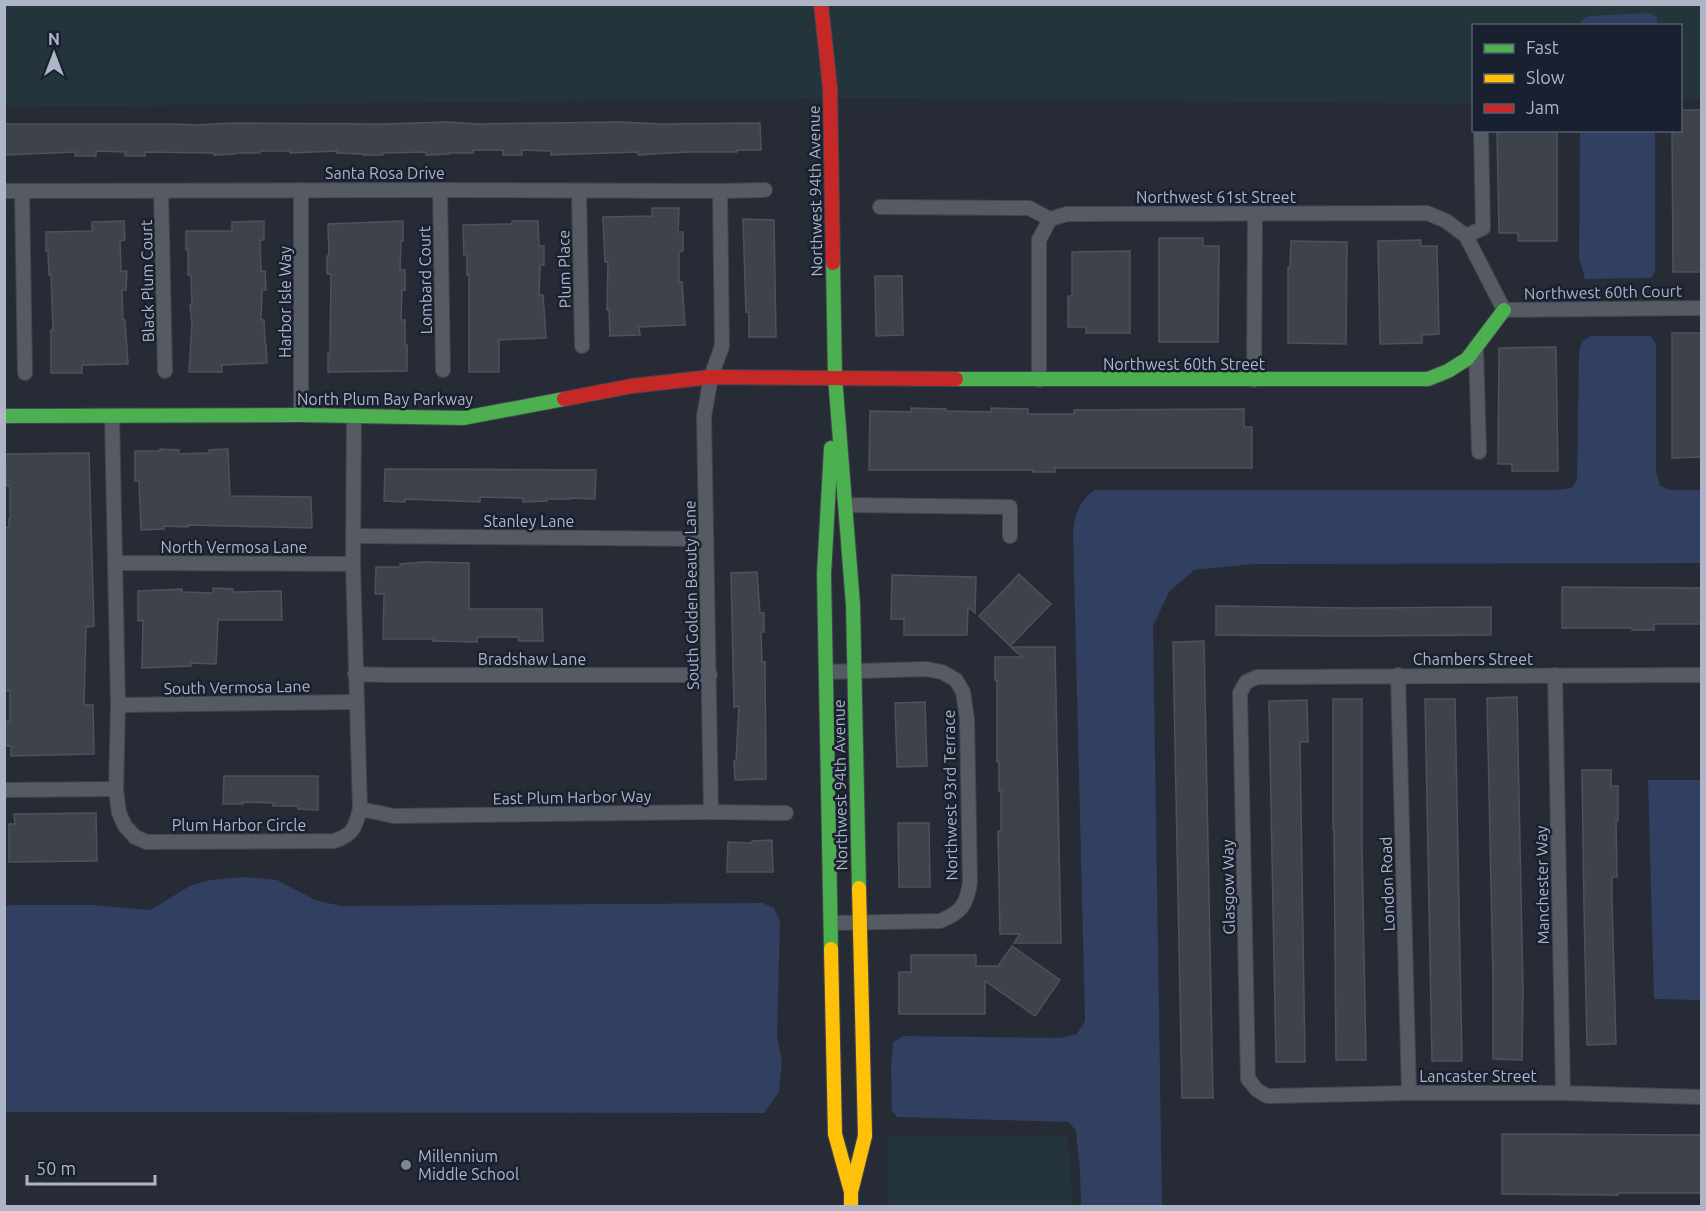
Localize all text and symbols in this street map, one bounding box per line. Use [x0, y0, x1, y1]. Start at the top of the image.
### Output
north arrow [24, 24, 84, 84]
legend [1472, 24, 1682, 132]
text: N [48, 30, 60, 48]
text: Fast [1526, 37, 1559, 57]
text: Slow [1526, 67, 1565, 87]
text: Jam [1526, 97, 1560, 117]
street label: Northwest 94th Avenue [805, 105, 825, 277]
street label: Santa Rosa Drive [325, 164, 445, 182]
street label: Northwest 61st Street [1136, 188, 1297, 206]
street label: Black Plum Court [137, 219, 157, 343]
street label: Lombard Court [415, 225, 435, 334]
street label: Plum Place [554, 230, 574, 308]
street label: Harbor Isle Way [276, 246, 294, 358]
street label: Northwest 60th Court [1524, 282, 1683, 302]
street label: Northwest 60th Street [1103, 355, 1266, 373]
street label: North Plum Bay Parkway [297, 390, 473, 408]
street label: South Golden Beauty Lane [680, 500, 702, 690]
street label: Stanley Lane [484, 512, 574, 530]
street label: North Vermosa Lane [161, 538, 307, 556]
street label: Bradshaw Lane [478, 650, 586, 668]
street label: Chambers Street [1413, 650, 1534, 668]
street label: South Vermosa Lane [163, 677, 311, 697]
street label: Northwest 94th Avenue [830, 699, 850, 871]
street label: Northwest 93rd Terrace [940, 709, 960, 881]
street label: East Plum Harbor Way [492, 787, 652, 807]
street label: Plum Harbor Circle [172, 816, 306, 834]
street label: Manchester Way [1532, 825, 1552, 945]
street label: London Road [1376, 836, 1398, 932]
street label: Glasgow Way [1218, 839, 1238, 935]
street label: Lancaster Street [1419, 1067, 1537, 1085]
place label: Millennium Middle School [418, 1147, 519, 1183]
scale bar [27, 1148, 154, 1186]
text: 50 m [36, 1158, 76, 1178]
marker: Millennium Middle School [399, 1158, 413, 1172]

